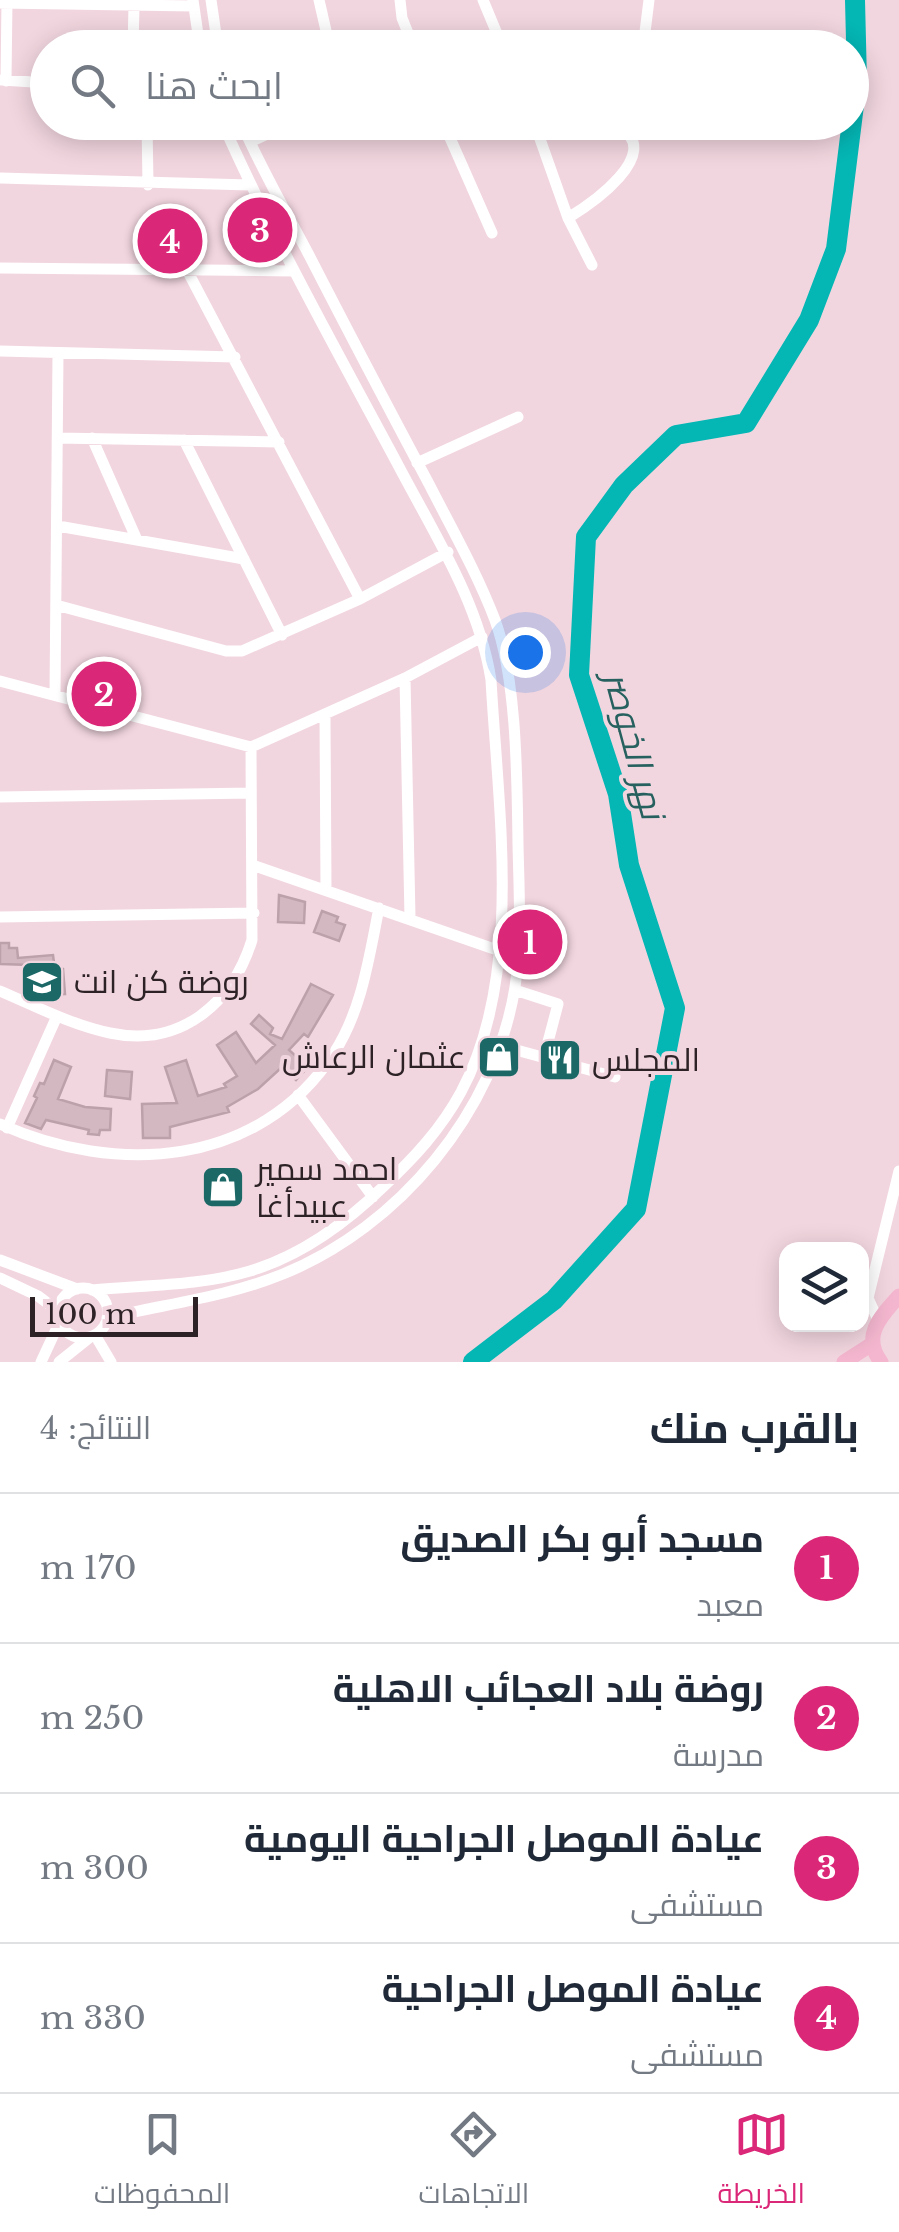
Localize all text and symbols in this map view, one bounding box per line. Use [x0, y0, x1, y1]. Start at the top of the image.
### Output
search box [30, 30, 869, 140]
icon: search [65, 58, 120, 113]
text: ابحث هنا [145, 62, 283, 109]
pin: 3 [228, 192, 292, 268]
pin: 4 [138, 204, 202, 278]
your location [500, 627, 551, 678]
pin: 2 [72, 656, 136, 732]
water label: نهر الخوصر [594, 663, 676, 827]
pin: 1 [498, 904, 562, 980]
school or university icon: روضة كن انت [19, 959, 65, 1005]
place label: روضة كن انت [74, 962, 249, 1002]
shop icon: عثمان الرعاش [476, 1034, 522, 1080]
place label: عثمان الرعاش [282, 1037, 466, 1077]
restaurant icon: المجلس [537, 1037, 583, 1083]
place label: المجلس [592, 1040, 700, 1080]
place label: احمد سمير عبيدأغا [254, 1149, 397, 1226]
shop icon: احمد سمير عبيدأغا [200, 1164, 246, 1210]
map controls [779, 1242, 869, 1332]
button: layers [779, 1242, 869, 1332]
scale bar [30, 1292, 198, 1336]
text: 100 m [45, 1297, 136, 1332]
text: بالقرب منك [650, 1402, 859, 1454]
text: النتائج: 4 [40, 1408, 151, 1448]
text: مسجد أبو بكر الصديق [400, 1515, 764, 1562]
text: 170 m [40, 1548, 137, 1588]
text: 1 [820, 1548, 833, 1588]
text: معبد [697, 1585, 764, 1625]
text: روضة بلاد العجائب الاهلية [333, 1665, 764, 1712]
text: 250 m [40, 1698, 144, 1738]
text: 2 [816, 1698, 837, 1738]
text: مدرسة [673, 1735, 764, 1775]
text: عيادة الموصل الجراحية اليومية [244, 1815, 764, 1862]
text: 300 m [40, 1848, 149, 1888]
text: 3 [816, 1848, 837, 1888]
text: مستشفى [630, 1885, 764, 1925]
text: عيادة الموصل الجراحية [382, 1965, 764, 2012]
text: 330 m [40, 1998, 146, 2038]
text: 4 [816, 1998, 837, 2038]
text: مستشفى [630, 2035, 764, 2075]
tab: المحفوظات [94, 2107, 230, 2219]
tab: الاتجاهات [419, 2107, 529, 2219]
tab: الخريطة [718, 2107, 805, 2219]

